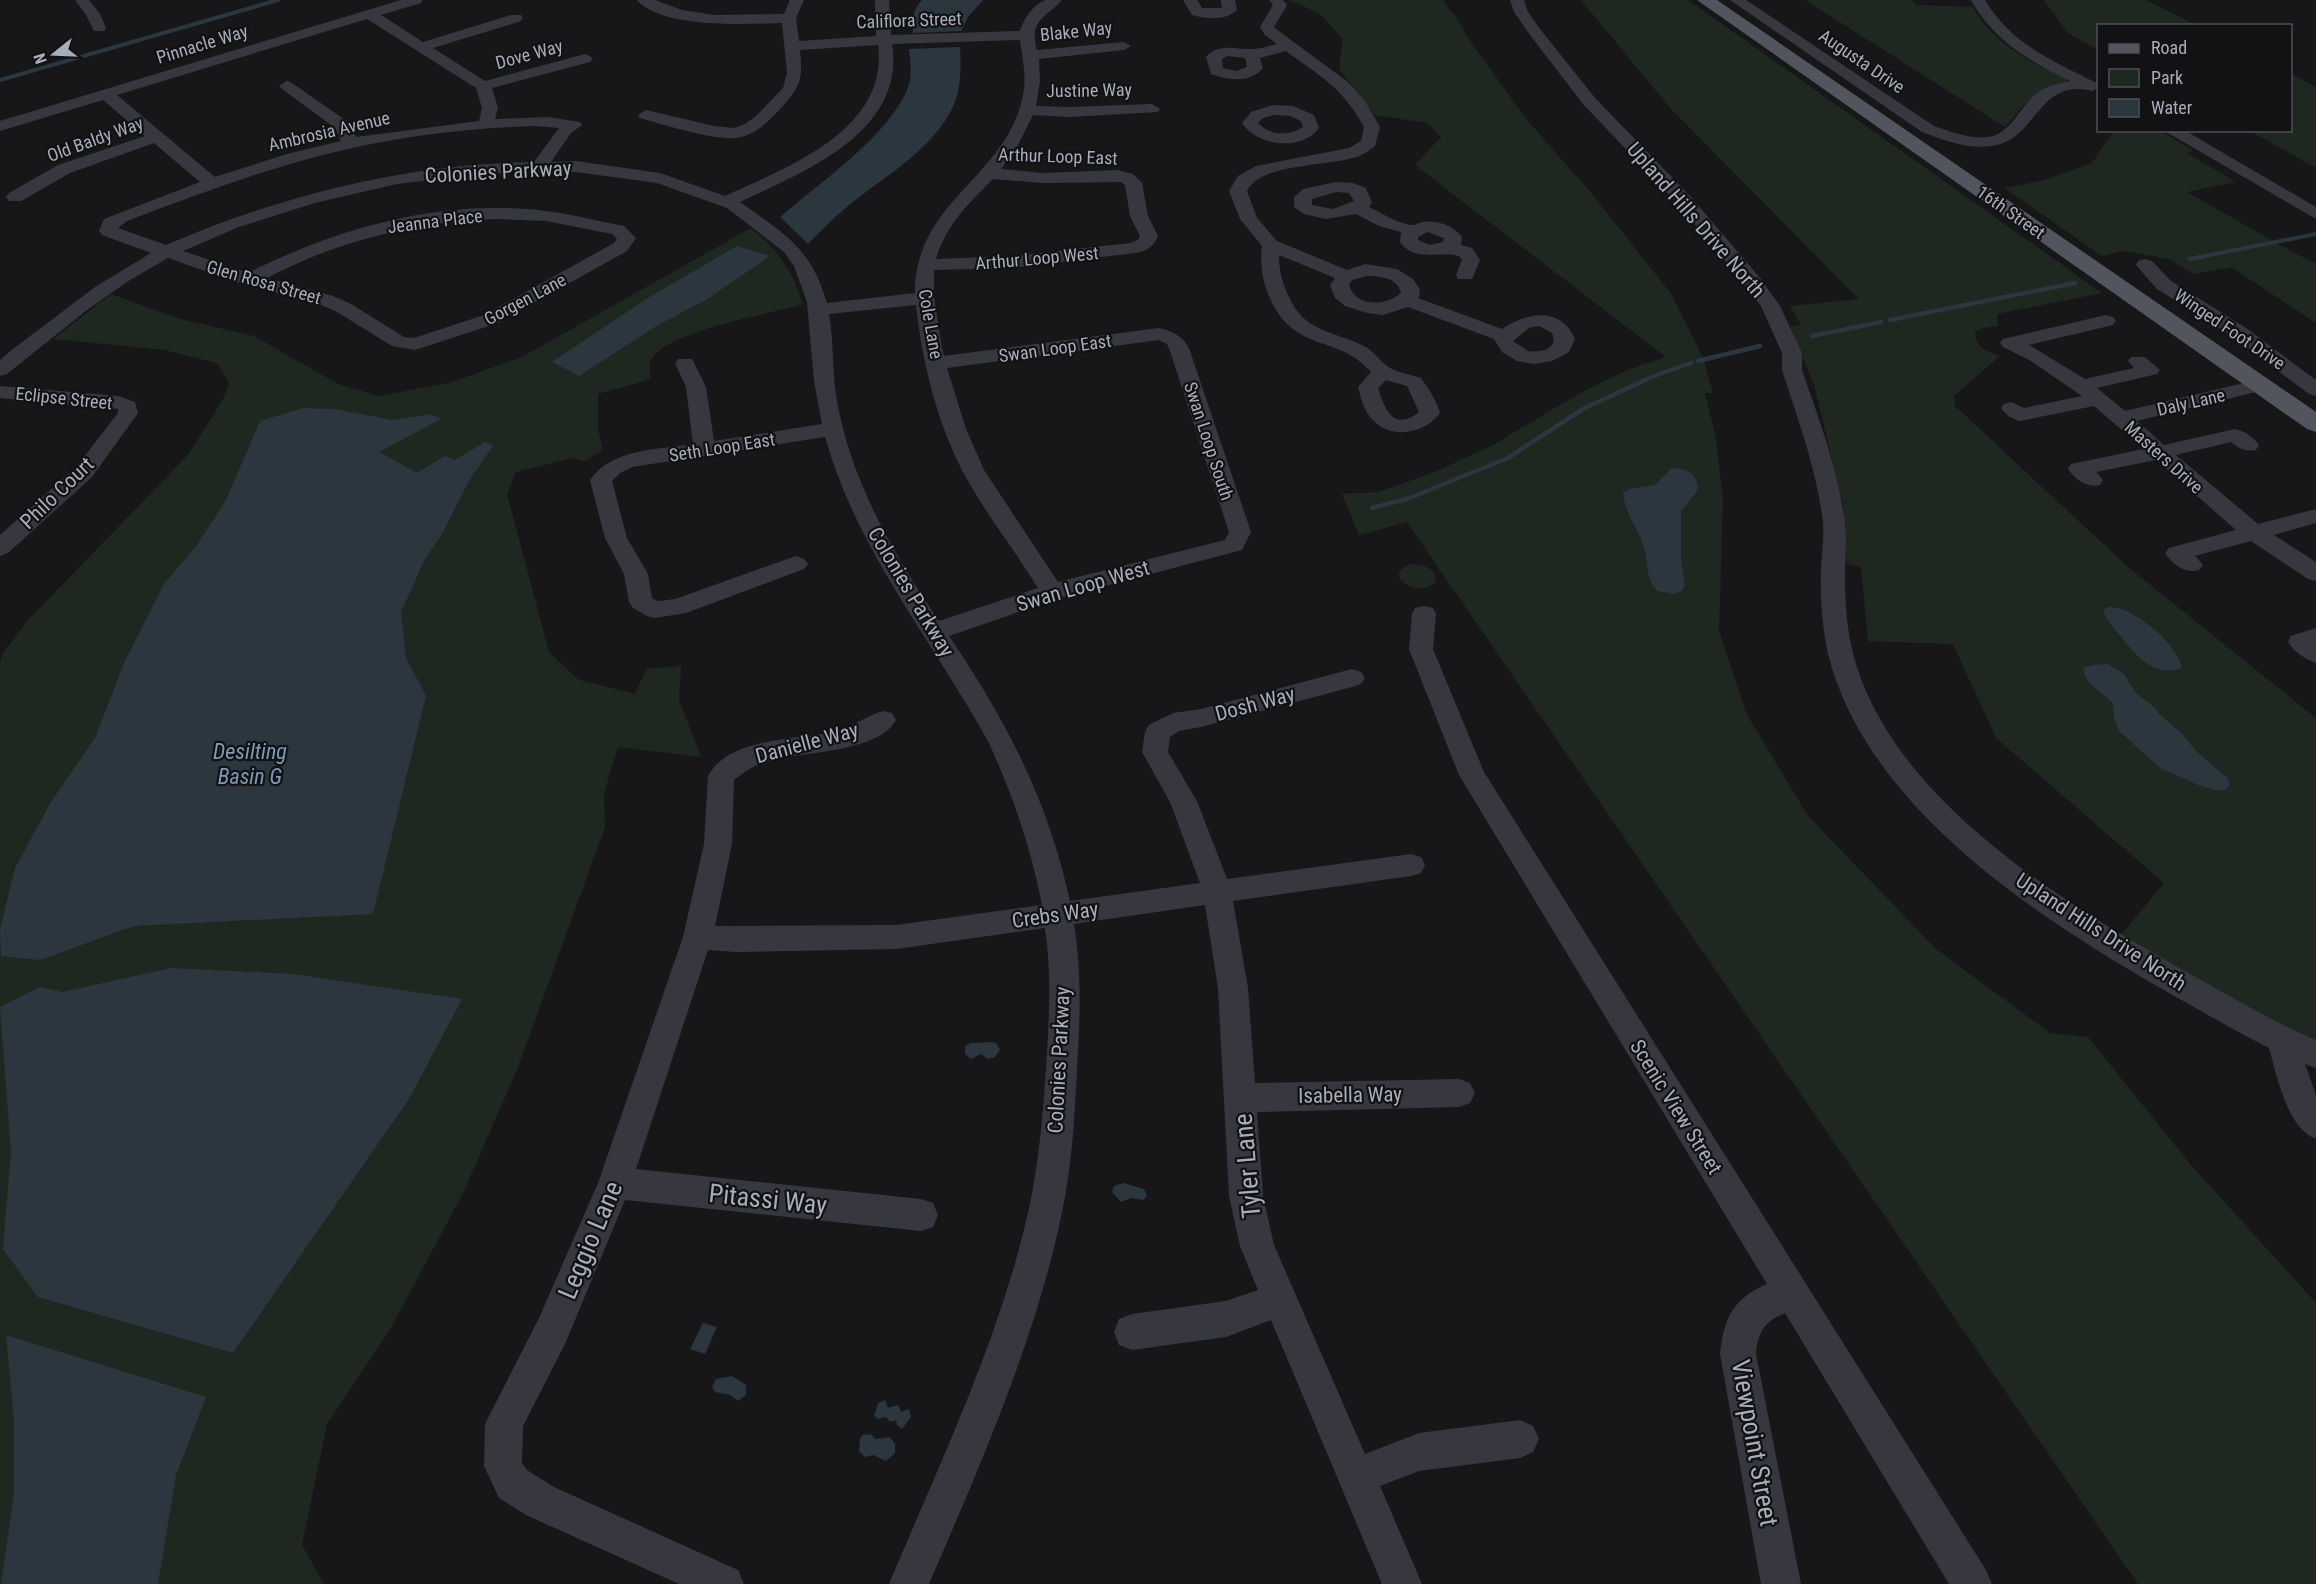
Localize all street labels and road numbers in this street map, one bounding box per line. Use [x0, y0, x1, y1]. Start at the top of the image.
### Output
street label: Califlora Street [856, 8, 962, 32]
street label: Blake Way [1039, 17, 1114, 45]
street label: Pinnacle Way [154, 20, 251, 68]
street label: Augusta Drive [1815, 25, 1909, 97]
street label: Dove Way [493, 35, 565, 73]
street label: Justine Way [1046, 79, 1133, 101]
street label: Ambrosia Avenue [266, 107, 392, 155]
street label: Old Baldy Way [44, 112, 146, 166]
street label: Upland Hills Drive North [1622, 137, 1770, 303]
street label: Arthur Loop East [998, 143, 1118, 169]
street label: Colonies Parkway [424, 156, 572, 188]
street label: 16th Street [1973, 181, 2049, 243]
street label: Jeanna Place [386, 205, 484, 237]
street label: Arthur Loop West [974, 242, 1100, 274]
street label: Glen Rosa Street [204, 256, 324, 308]
street label: Gorgen Lane [481, 269, 569, 329]
street label: Winged Foot Drive [2171, 284, 2289, 374]
street label: Cole Lane [915, 288, 947, 360]
street label: Swan Loop East [997, 330, 1113, 366]
street label: Swan Loop South [1180, 379, 1238, 503]
street label: Eclipse Street [15, 382, 113, 414]
street label: Daly Lane [2155, 384, 2227, 420]
street label: Masters Drive [2121, 416, 2207, 498]
street label: Seth Loop East [668, 428, 776, 466]
street label: Philo Court [15, 452, 99, 534]
street label: Colonies Parkway [863, 523, 959, 661]
street label: Swan Loop West [1014, 556, 1152, 616]
street label: Dosh Way [1213, 682, 1298, 726]
street label: Danielle Way [753, 718, 861, 768]
street label: Upland Hills Drive North [2011, 868, 2191, 996]
street label: Crebs Way [1010, 897, 1100, 933]
street label: Colonies Parkway [1043, 986, 1075, 1134]
street label: Scenic View Street [1625, 1035, 1727, 1179]
street label: Isabella Way [1298, 1082, 1402, 1108]
street label: Tyler Lane [1227, 1112, 1267, 1220]
street label: Leggio Lane [552, 1177, 628, 1303]
street label: Pitassi Way [707, 1178, 829, 1220]
street label: Viewpoint Street [1726, 1357, 1784, 1529]

